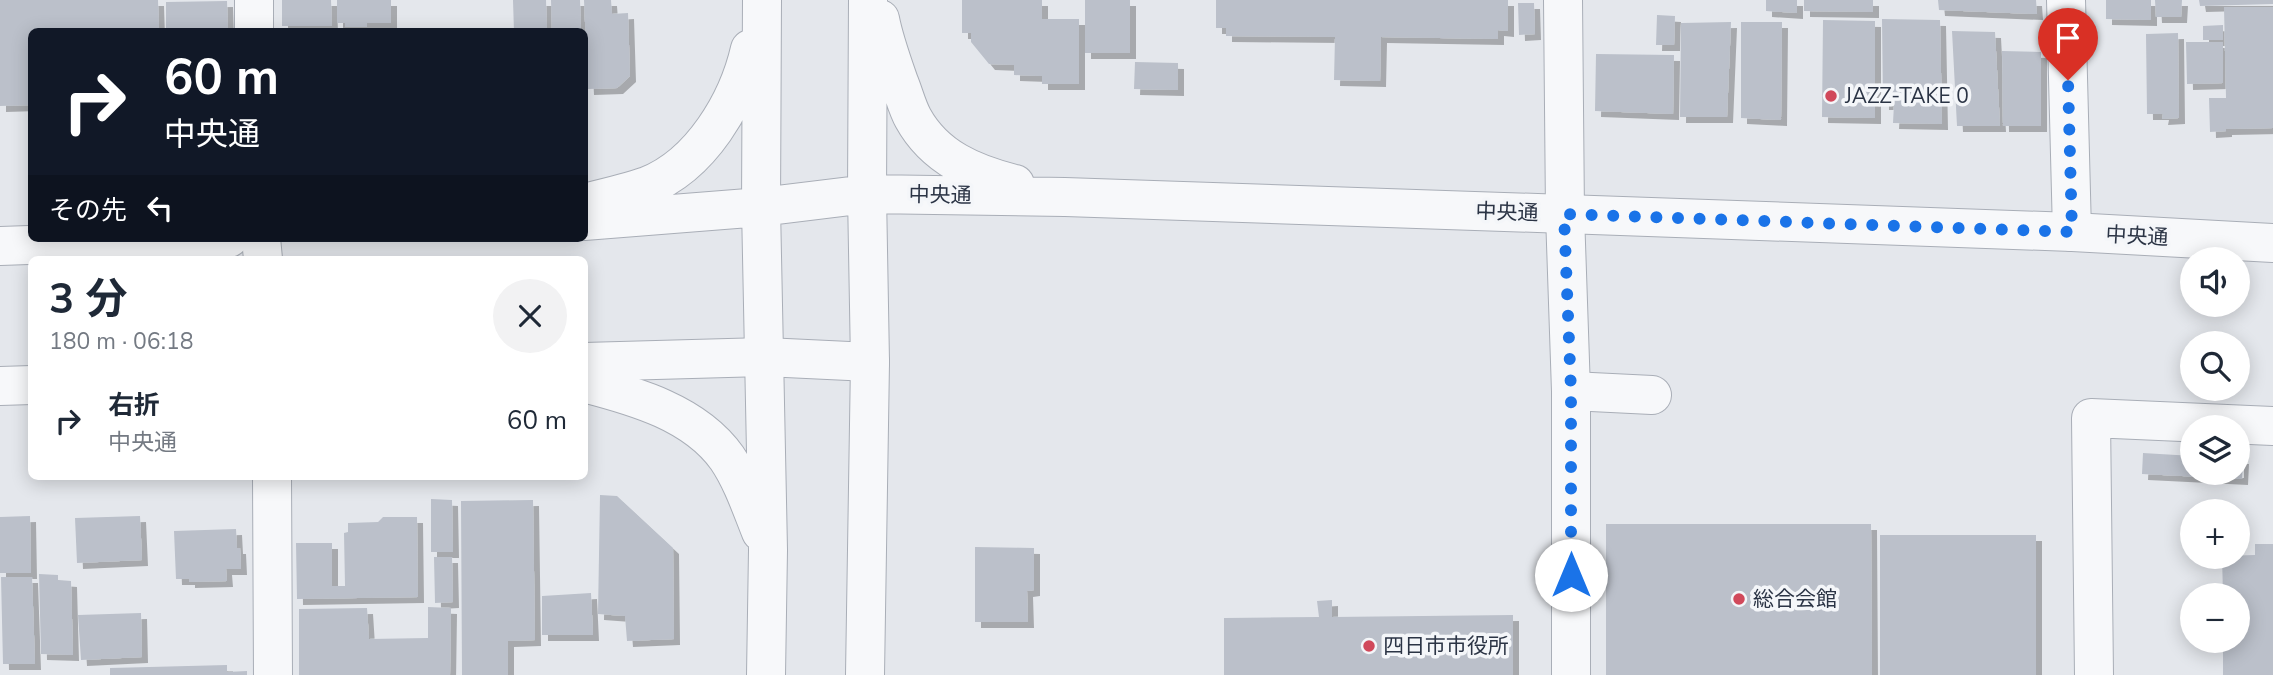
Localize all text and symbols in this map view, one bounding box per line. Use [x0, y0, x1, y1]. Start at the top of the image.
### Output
pin [2038, 8, 2098, 80]
icon: arrive [2049, 19, 2087, 57]
text: 60 m [164, 44, 279, 111]
icon: right [49, 56, 140, 147]
place label: JAZZ-TAKE 0 [1844, 82, 1969, 110]
marker: JAZZ-TAKE 0 [1823, 88, 1839, 104]
text: 中央通 [164, 113, 260, 156]
street label: 中央通 [908, 180, 972, 210]
icon: left [141, 189, 179, 227]
text: その先 [49, 193, 127, 228]
street label: 中央通 [1475, 197, 1539, 227]
street label: 中央通 [2105, 220, 2169, 252]
map controls [2180, 247, 2250, 653]
button: sound [2180, 247, 2250, 317]
text: 3 分 [49, 271, 128, 328]
button: close [493, 279, 567, 353]
text: 180 m · 06:18 [49, 326, 194, 357]
button: search [2180, 331, 2250, 401]
text: 右折 [108, 388, 160, 423]
icon: right [49, 402, 87, 440]
text: 60 m [507, 403, 567, 438]
button: layers [2180, 415, 2250, 485]
text: 中央通 [108, 427, 177, 458]
button: + [2180, 499, 2250, 569]
position arrow [1534, 538, 1608, 612]
button: − [2180, 583, 2250, 653]
place label: 総合会館 [1753, 585, 1837, 613]
marker: 総合会館 [1731, 591, 1747, 607]
place label: 四日市市役所 [1383, 632, 1509, 660]
marker: 四日市市役所 [1361, 638, 1377, 654]

